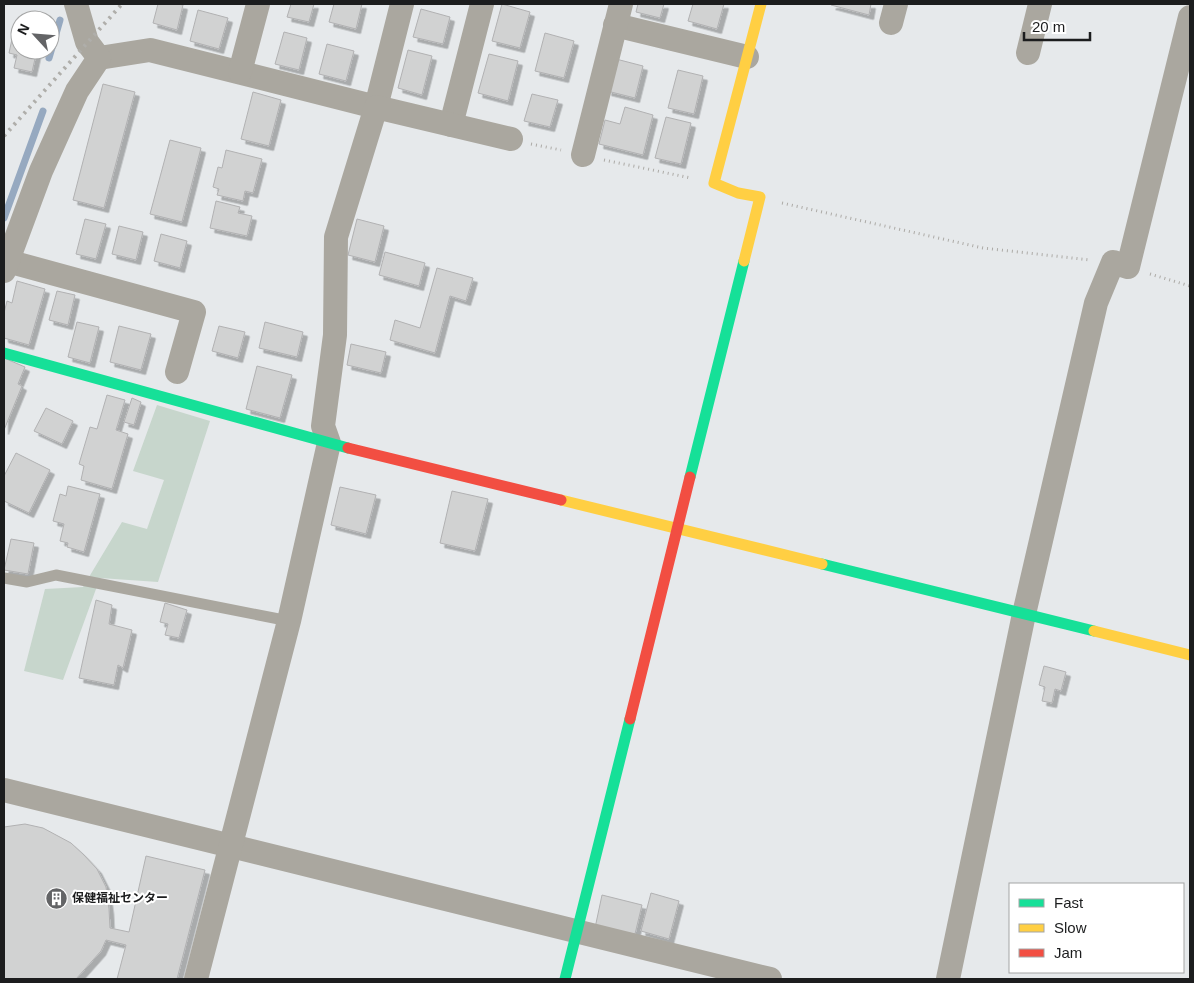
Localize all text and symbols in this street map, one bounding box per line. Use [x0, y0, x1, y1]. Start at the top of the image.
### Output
north arrow [10, 10, 60, 60]
scale bar [1024, 10, 1090, 42]
text: 20 m [1032, 18, 1065, 35]
text: N [14, 21, 33, 37]
legend [1009, 883, 1184, 973]
building icon: 保健福祉センター [44, 886, 68, 910]
place label: 保健福祉センター [72, 891, 168, 905]
text: Fast [1054, 894, 1084, 911]
text: Slow [1054, 919, 1087, 936]
text: Jam [1054, 944, 1082, 961]

